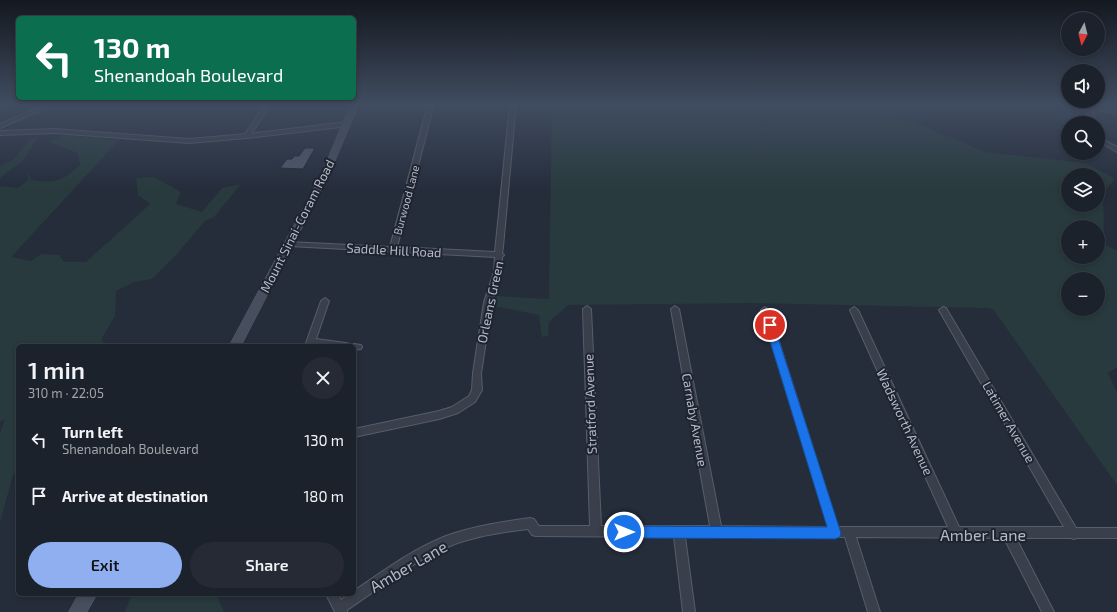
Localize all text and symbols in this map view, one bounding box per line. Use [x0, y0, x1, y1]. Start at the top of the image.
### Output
north arrow [1061, 12, 1105, 56]
map controls [1061, 12, 1105, 316]
text: 130 m [94, 30, 170, 64]
icon: left [28, 32, 80, 84]
text: Shenandoah Boulevard [94, 64, 283, 86]
button: sound [1061, 64, 1105, 108]
button: search [1061, 116, 1105, 160]
street label: Mount Sinai-Coram Road [256, 157, 338, 295]
street label: Burwood Lane [390, 164, 422, 236]
button: layers [1061, 168, 1105, 212]
button: + [1061, 220, 1105, 264]
street label: Saddle Hill Road [346, 240, 442, 260]
street label: Orleans Green [473, 259, 507, 345]
button: − [1061, 272, 1105, 316]
pin [753, 308, 787, 342]
icon: arrive [759, 314, 781, 336]
street label: Stratford Avenue [580, 354, 600, 454]
text: 1 min [28, 355, 85, 384]
button: close [302, 357, 344, 399]
street label: Wadsworth Avenue [873, 366, 937, 478]
street label: Carnaby Avenue [679, 372, 711, 468]
street label: Latimer Avenue [979, 378, 1039, 466]
text: 310 m · 22:05 [28, 385, 104, 401]
text: Turn left [62, 423, 123, 441]
icon: left [28, 429, 50, 451]
text: 130 m [304, 431, 344, 449]
text: Shenandoah Boulevard [62, 441, 199, 457]
icon: arrive [28, 485, 50, 507]
text: Arrive at destination [62, 487, 208, 505]
text: 180 m [303, 487, 344, 505]
position arrow [603, 511, 645, 553]
street label: Amber Lane [940, 525, 1026, 544]
street label: Amber Lane [366, 536, 450, 596]
button: Exit [28, 542, 182, 588]
button: Share [190, 542, 344, 588]

